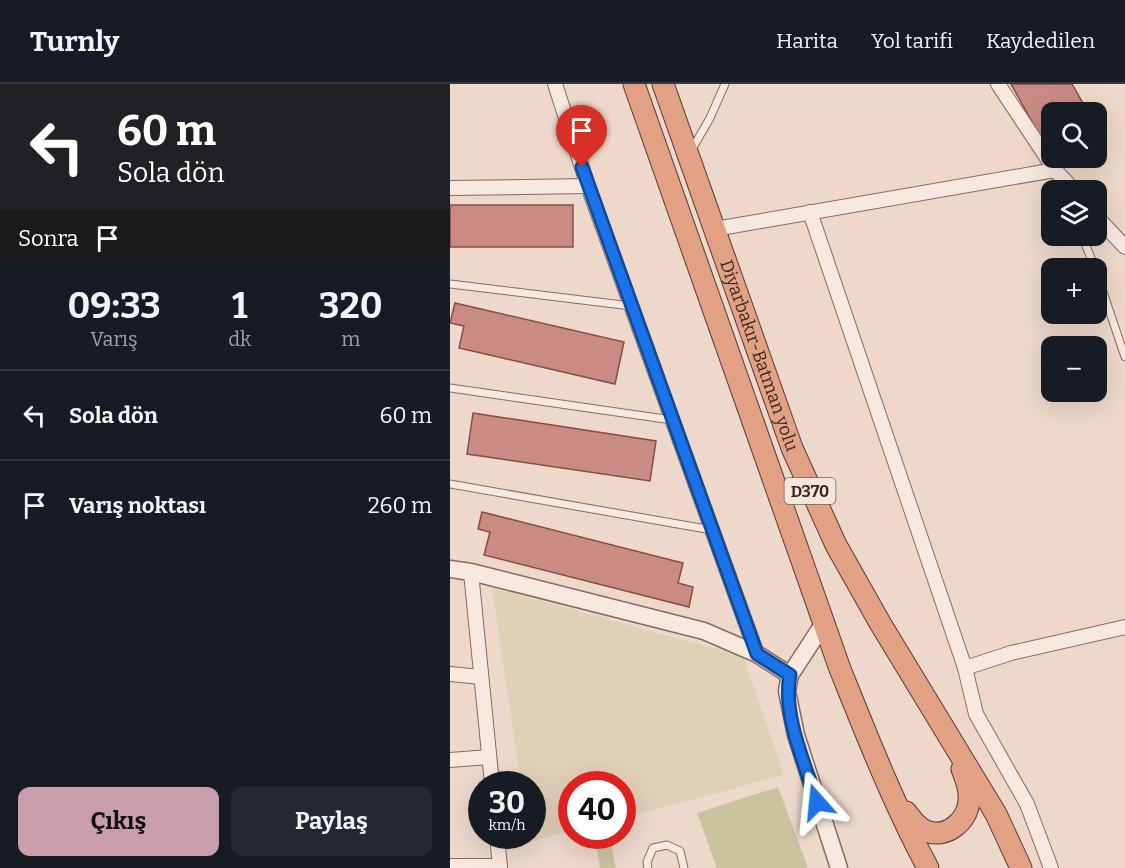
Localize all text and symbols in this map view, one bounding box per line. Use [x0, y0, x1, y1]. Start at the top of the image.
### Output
text: Turnly [30, 25, 119, 58]
text: Harita [776, 28, 838, 54]
text: Yol tarifi [871, 28, 953, 54]
text: Kaydedilen [986, 28, 1095, 54]
map controls [1041, 102, 1107, 402]
button: search [1041, 102, 1107, 168]
pin [556, 105, 607, 167]
text: 60 m [117, 106, 216, 156]
icon: left [18, 108, 96, 186]
icon: arrive [565, 114, 598, 147]
text: Sola dön [117, 157, 225, 189]
button: layers [1041, 180, 1107, 246]
icon: arrive [91, 222, 124, 255]
text: Sonra [18, 225, 79, 252]
street label: Diyarbakır-Batman yolu [715, 257, 803, 454]
button: + [1041, 258, 1107, 324]
text: 09:33 [67, 284, 161, 328]
text: 1 [232, 284, 248, 328]
text: 320 [319, 284, 383, 328]
text: Varış [90, 327, 138, 351]
text: dk [228, 327, 251, 351]
text: m [341, 327, 360, 351]
button: − [1041, 336, 1107, 402]
icon: left [18, 399, 51, 432]
text: Sola dön [69, 402, 158, 429]
text: 60 m [380, 402, 432, 429]
road number: D370 [784, 478, 836, 504]
icon: arrive [18, 489, 51, 522]
text: Varış noktası [69, 492, 206, 519]
text: 260 m [368, 492, 432, 519]
position arrow [785, 770, 849, 834]
speed limit sign: 40 [558, 771, 636, 849]
text: 30 [489, 785, 525, 821]
button: Çıkış [18, 787, 219, 856]
button: Paylaş [231, 787, 432, 856]
text: km/h [488, 816, 526, 834]

